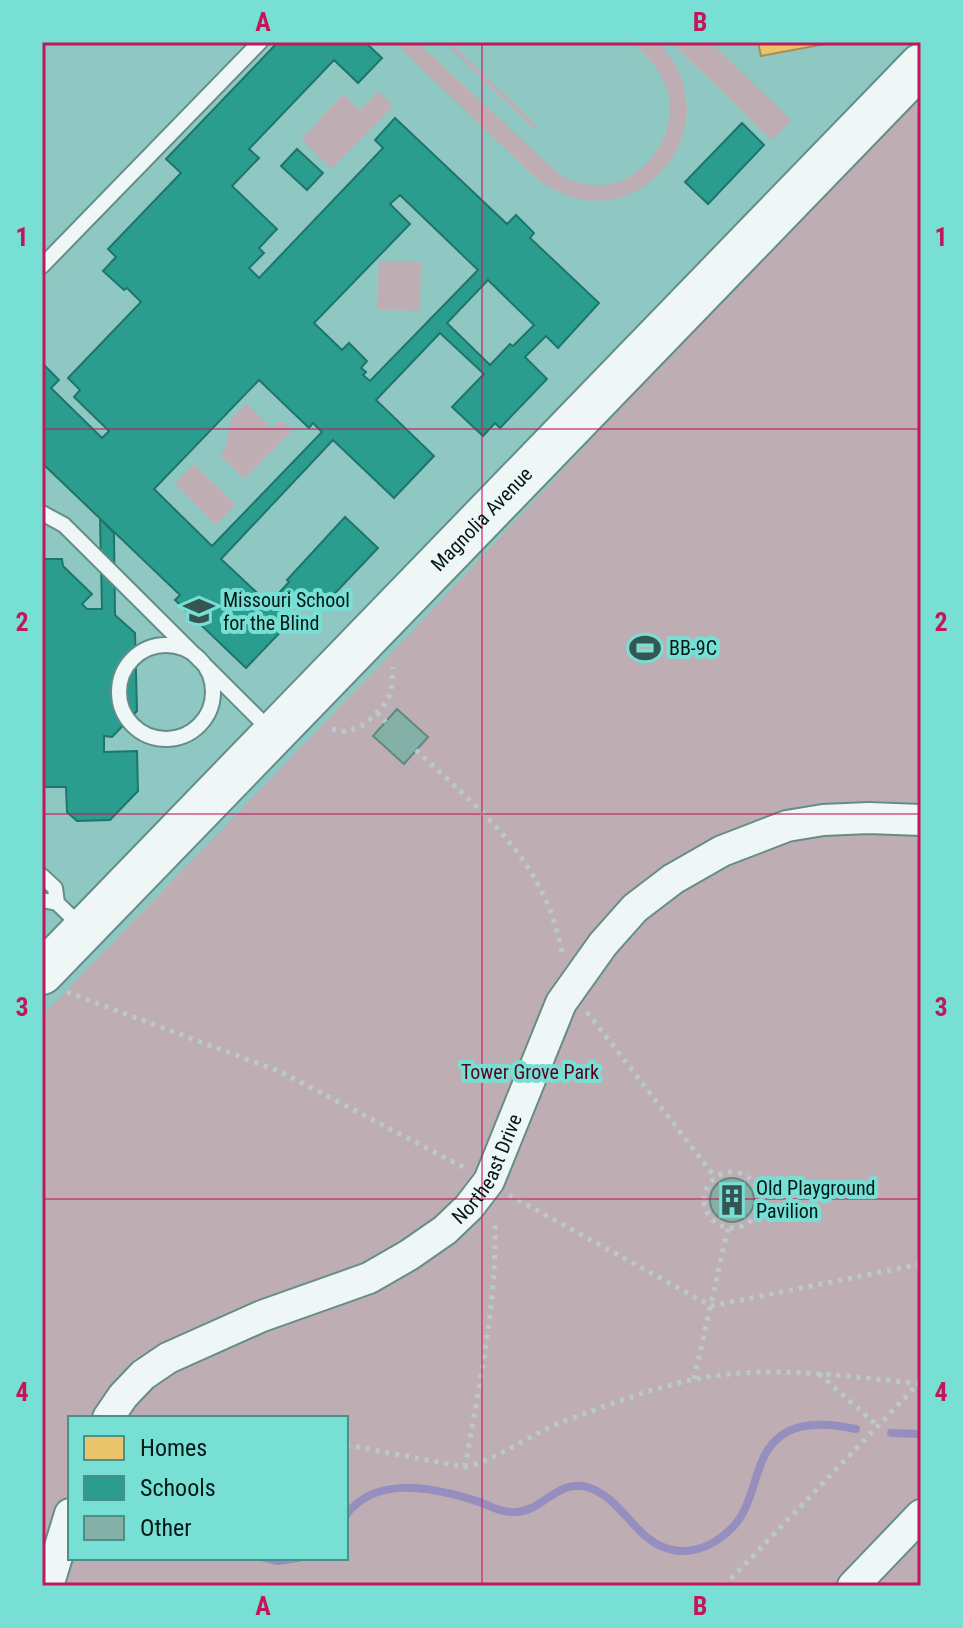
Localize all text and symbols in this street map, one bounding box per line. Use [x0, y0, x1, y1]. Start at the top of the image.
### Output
text: A [255, 7, 271, 37]
text: B [693, 7, 707, 37]
text: 1 [15, 222, 29, 252]
text: 1 [934, 222, 948, 252]
street label: Magnolia Avenue [426, 462, 537, 576]
place label: Missouri School for the Blind [223, 588, 350, 635]
school or university icon: Missouri School for the Blind [182, 594, 216, 628]
text: 2 [15, 607, 29, 637]
text: 2 [934, 607, 948, 637]
sports icon: BB-9C [628, 631, 662, 665]
place label: BB-9C [669, 636, 717, 660]
text: 3 [15, 992, 29, 1022]
text: 3 [934, 992, 948, 1022]
park label: Tower Grove Park [461, 1060, 599, 1084]
street label: Northeast Drive [447, 1110, 527, 1229]
place label: Old Playground Pavilion [756, 1176, 876, 1223]
building icon: Old Playground Pavilion [715, 1183, 749, 1217]
text: 4 [15, 1377, 29, 1407]
text: 4 [934, 1377, 948, 1407]
legend [68, 1416, 348, 1560]
text: Homes [140, 1434, 207, 1462]
text: Schools [140, 1474, 216, 1502]
text: Other [140, 1514, 192, 1542]
text: A [255, 1591, 271, 1621]
text: B [693, 1591, 707, 1621]

